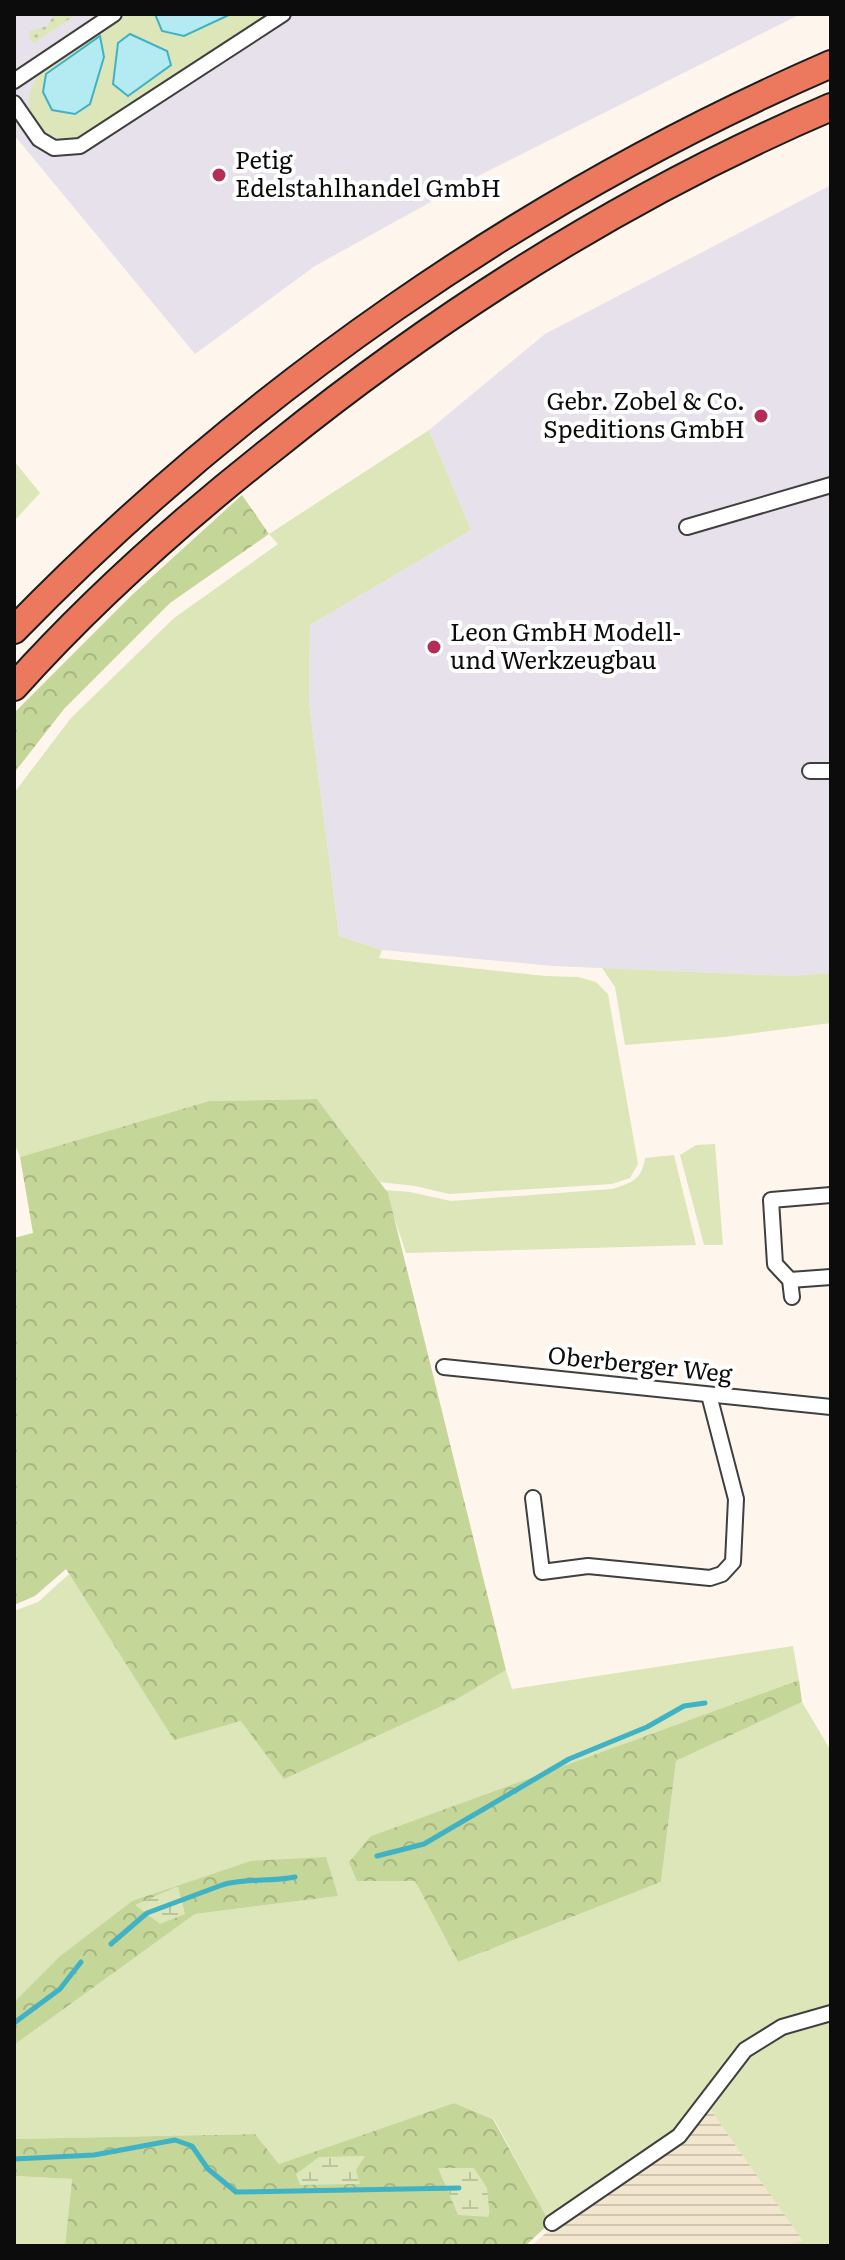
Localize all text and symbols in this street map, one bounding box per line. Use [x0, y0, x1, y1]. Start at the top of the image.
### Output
place label: Petig Edelstahlhandel GmbH [235, 141, 501, 204]
marker: Petig Edelstahlhandel GmbH [210, 166, 228, 184]
place label: Gebr. Zobel & Co. Speditions GmbH [543, 382, 745, 445]
marker: Gebr. Zobel & Co. Speditions GmbH [752, 407, 770, 425]
place label: Leon GmbH Modell- und Werkzeugbau [450, 613, 681, 676]
marker: Leon GmbH Modell- und Werkzeugbau [425, 638, 443, 656]
street label: Oberberger Weg [546, 1335, 735, 1390]

